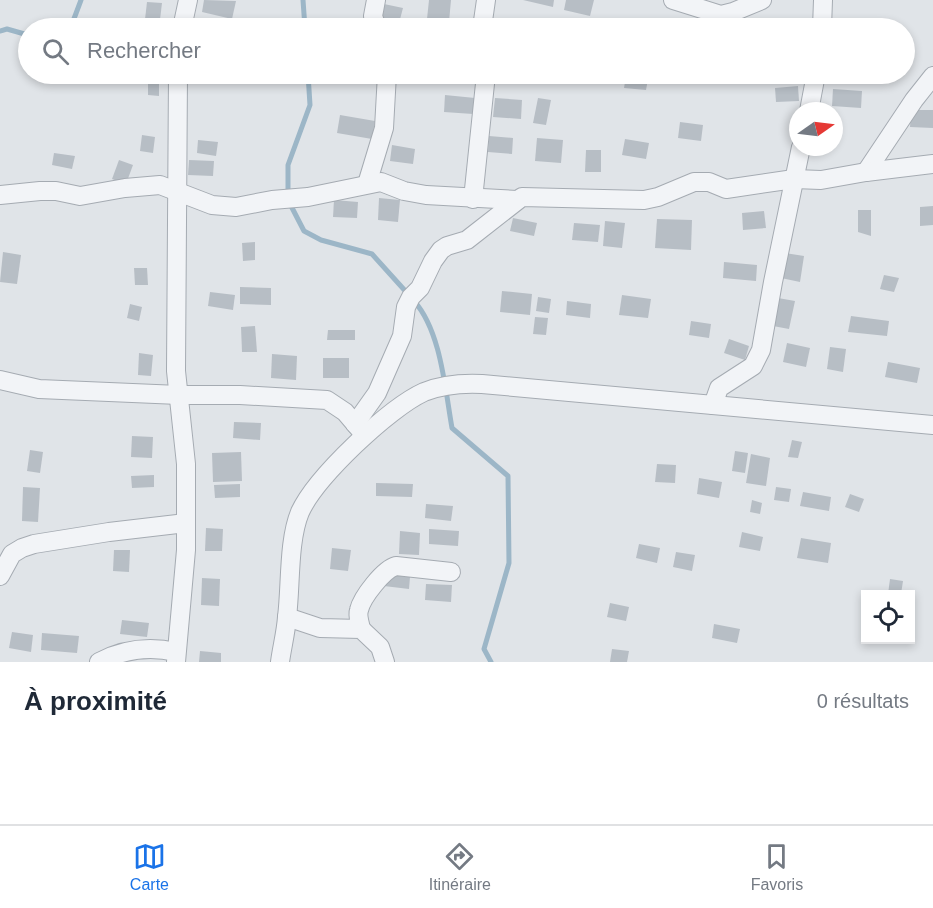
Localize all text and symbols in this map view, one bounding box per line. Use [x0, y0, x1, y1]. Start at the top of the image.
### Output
search box [18, 18, 915, 84]
icon: search [39, 35, 72, 68]
text: Rechercher [87, 38, 201, 63]
north arrow [789, 102, 843, 156]
map controls [861, 590, 915, 644]
button: locate [861, 590, 915, 644]
text: À proximité [24, 686, 167, 716]
text: 0 résultats [817, 690, 909, 712]
tab: Carte [130, 840, 169, 894]
tab: Itinéraire [429, 840, 491, 894]
tab: Favoris [751, 840, 803, 894]

